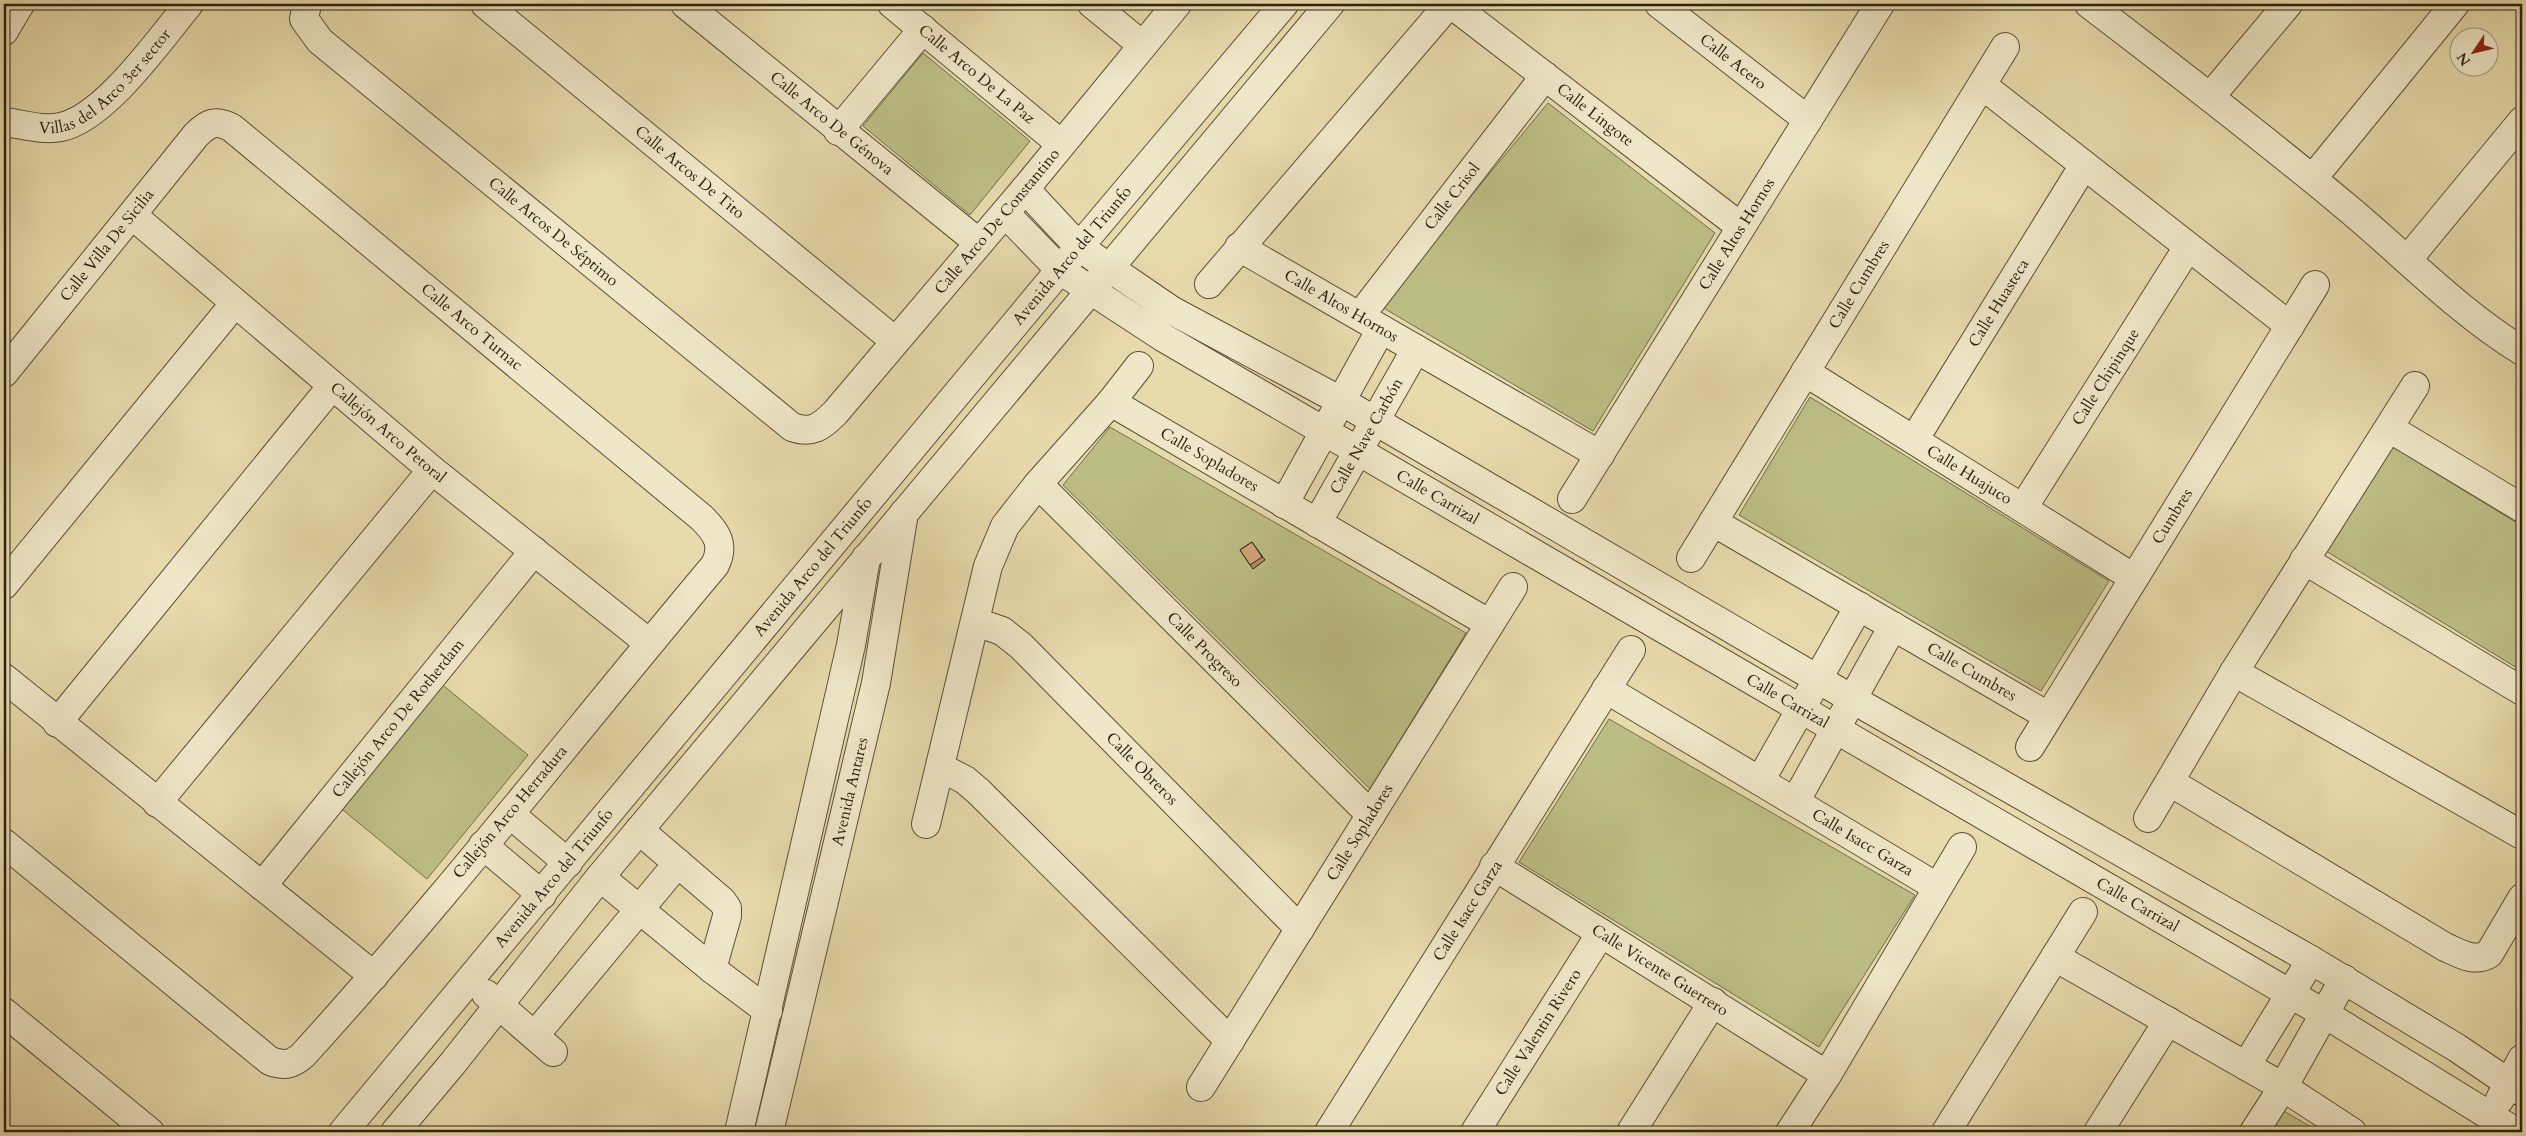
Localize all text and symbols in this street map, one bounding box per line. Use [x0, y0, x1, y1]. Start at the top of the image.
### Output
street label: Calle Arco De La Paz [914, 19, 1040, 129]
street label: Villas del Arco 3er sector [38, 24, 176, 139]
north arrow [2448, 28, 2498, 78]
street label: Calle Acero [1695, 29, 1771, 95]
text: N [2452, 49, 2475, 70]
street label: Calle Arco De Génova [765, 66, 898, 180]
street label: Calle Lingote [1552, 78, 1638, 152]
street label: Calle Arcos De Tito [630, 121, 750, 224]
street label: Calle Arco De Constantino [929, 143, 1065, 299]
street label: Calle Crisol [1419, 158, 1485, 235]
street label: Calle Arcos De Séptimo [484, 172, 623, 292]
street label: Calle Altos Hornos [1693, 174, 1780, 295]
street label: Avenida Arco del Triunfo [1007, 181, 1137, 330]
street label: Calle Villa De Sicilia [55, 184, 159, 306]
street label: Calle Cumbres [1823, 236, 1895, 333]
street label: Calle Huasteca [1963, 255, 2034, 351]
street label: Calle Altos Hornos [1280, 264, 1402, 348]
street label: Calle Arco Turnac [416, 278, 527, 376]
street label: Calle Chipinque [2067, 324, 2145, 430]
street label: Calle Nave Carbón [1325, 374, 1408, 498]
street label: Callejón Arco Petoral [325, 377, 451, 488]
street label: Calle Sopladores [1156, 422, 1263, 497]
street label: Calle Huajuco [1922, 440, 2017, 510]
street label: Calle Carrizal [1392, 465, 1483, 530]
street label: Cumbres [2147, 484, 2198, 548]
street label: Avenida Arco del Triunfo [748, 492, 878, 641]
street label: Calle Progreso [1162, 607, 1248, 693]
street label: Callejón Arco De Rotherdam [327, 634, 470, 802]
street label: Calle Cumbres [1923, 637, 2021, 707]
street label: Calle Carrizal [1742, 668, 1833, 734]
street label: Calle Obreros [1101, 727, 1183, 810]
street label: Avenida Antares [827, 735, 874, 848]
street label: Callejón Arco Herradura [448, 741, 572, 883]
street label: Calle Sopladores [1321, 780, 1398, 885]
street label: Avenida Arco del Triunfo [490, 804, 619, 953]
street label: Calle Isacc Garza [1808, 804, 1918, 881]
street label: Calle Isacc Garza [1428, 856, 1507, 965]
street label: Calle Carrizal [2092, 872, 2183, 938]
street label: Calle Vicente Guerrero [1587, 919, 1733, 1022]
street label: Calle Valentin Rivero [1490, 964, 1587, 1100]

